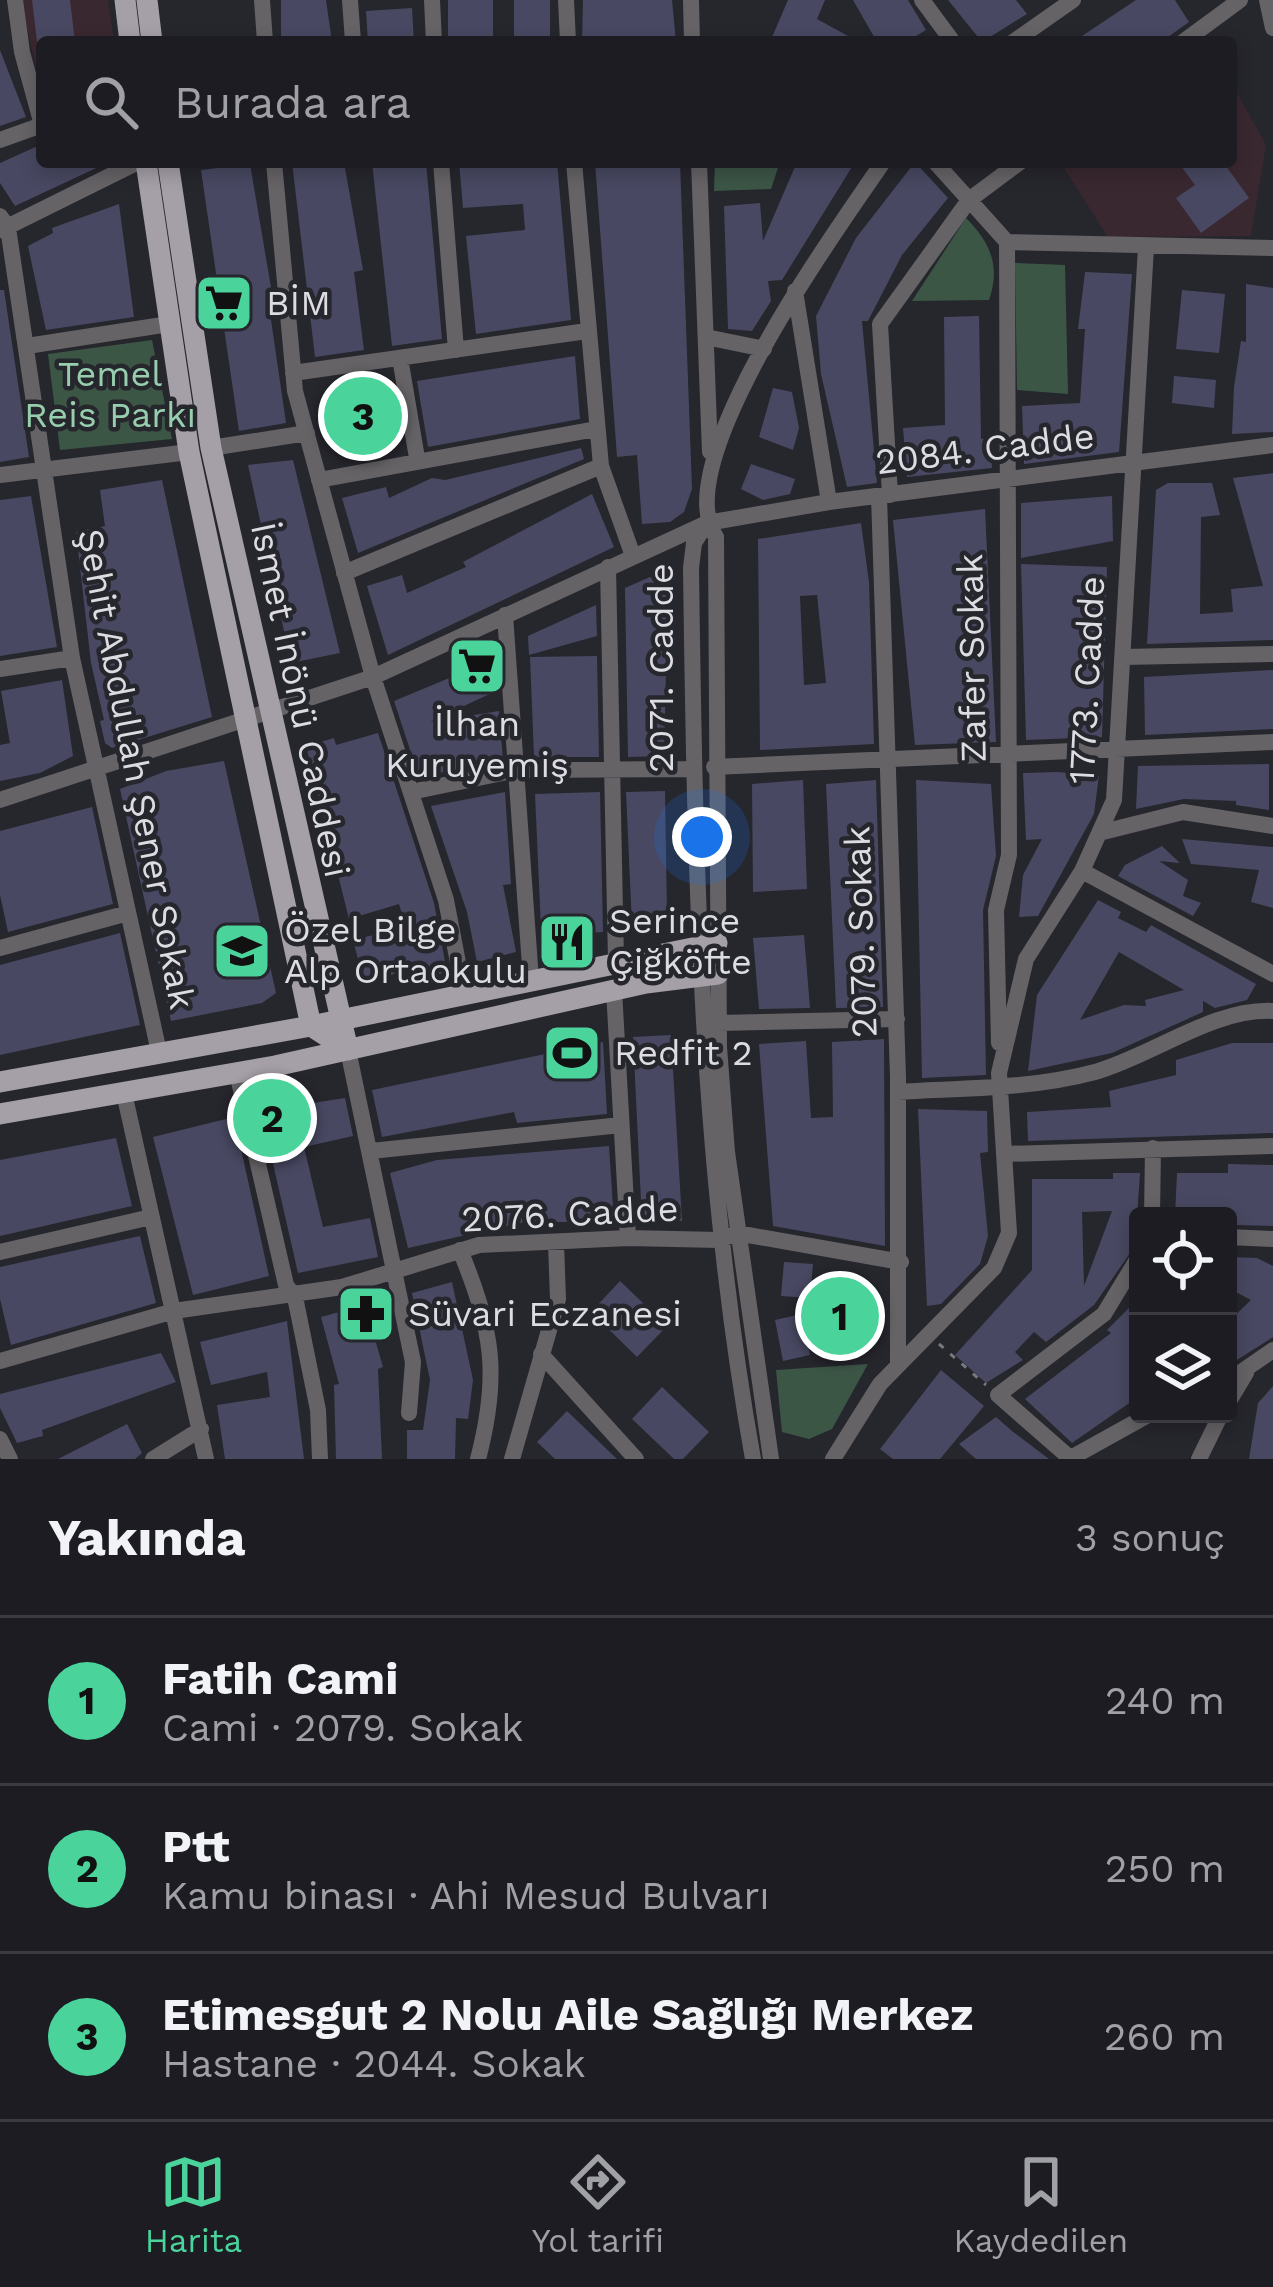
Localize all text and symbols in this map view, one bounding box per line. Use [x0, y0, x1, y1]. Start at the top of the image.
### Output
search box [36, 36, 1237, 168]
icon: search [78, 69, 144, 135]
text: Burada ara [174, 76, 411, 129]
supermarket icon: BİM [193, 272, 255, 334]
place label: BİM [266, 282, 331, 324]
park label: Temel Reis Parkı [24, 353, 196, 436]
pin: 3 [324, 371, 402, 461]
street label: 2084. Cadde [873, 415, 1097, 483]
street label: İsmet İnönü Caddesi [242, 519, 358, 881]
street label: Şehit Abdullah Şener Sokak [69, 525, 203, 1013]
street label: Zafer Sokak [949, 553, 995, 763]
street label: 2071. Cadde [640, 563, 682, 773]
street label: 1773. Cadde [1061, 575, 1113, 785]
supermarket icon: İlhan Kuruyemiş [446, 635, 508, 697]
place label: İlhan Kuruyemiş [385, 703, 569, 786]
your location [672, 807, 732, 867]
street label: 2079. Sokak [836, 825, 886, 1039]
place label: Serince Çiğköfte [609, 900, 752, 983]
place label: Özel Bilge Alp Ortaokulu [284, 909, 527, 992]
restaurant icon: Serince Çiğköfte [536, 911, 598, 973]
school or university icon: Özel Bilge Alp Ortaokulu [211, 920, 273, 982]
sports icon: Redfit 2 [541, 1022, 603, 1084]
place label: Redfit 2 [614, 1032, 753, 1074]
pin: 2 [233, 1073, 311, 1163]
street label: 2076. Cadde [461, 1187, 679, 1241]
map controls [1129, 1207, 1237, 1423]
button: locate [1129, 1207, 1237, 1315]
pin: 1 [801, 1271, 879, 1361]
pharmacy icon: Süvari Eczanesi [335, 1283, 397, 1345]
place label: Süvari Eczanesi [408, 1293, 682, 1335]
button: layers [1129, 1315, 1237, 1423]
text: Yakında [48, 1508, 245, 1567]
text: 3 sonuç [1075, 1515, 1225, 1560]
text: Fatih Cami [162, 1652, 398, 1705]
text: 1 [79, 1678, 95, 1723]
text: 240 m [1105, 1678, 1225, 1723]
text: Cami · 2079. Sokak [162, 1705, 523, 1750]
text: Ptt [162, 1820, 230, 1873]
text: 2 [75, 1846, 99, 1891]
text: 250 m [1105, 1846, 1225, 1891]
text: Kamu binası · Ahi Mesud Bulvarı [162, 1873, 770, 1918]
text: Etimesgut 2 Nolu Aile Sağlığı Merkez [162, 1988, 974, 2041]
text: 3 [75, 2014, 99, 2059]
text: 260 m [1104, 2014, 1225, 2059]
text: Hastane · 2044. Sokak [162, 2041, 586, 2086]
tab: Harita [145, 2149, 242, 2260]
tab: Yol tarifi [532, 2149, 664, 2260]
tab: Kaydedilen [954, 2149, 1128, 2260]

